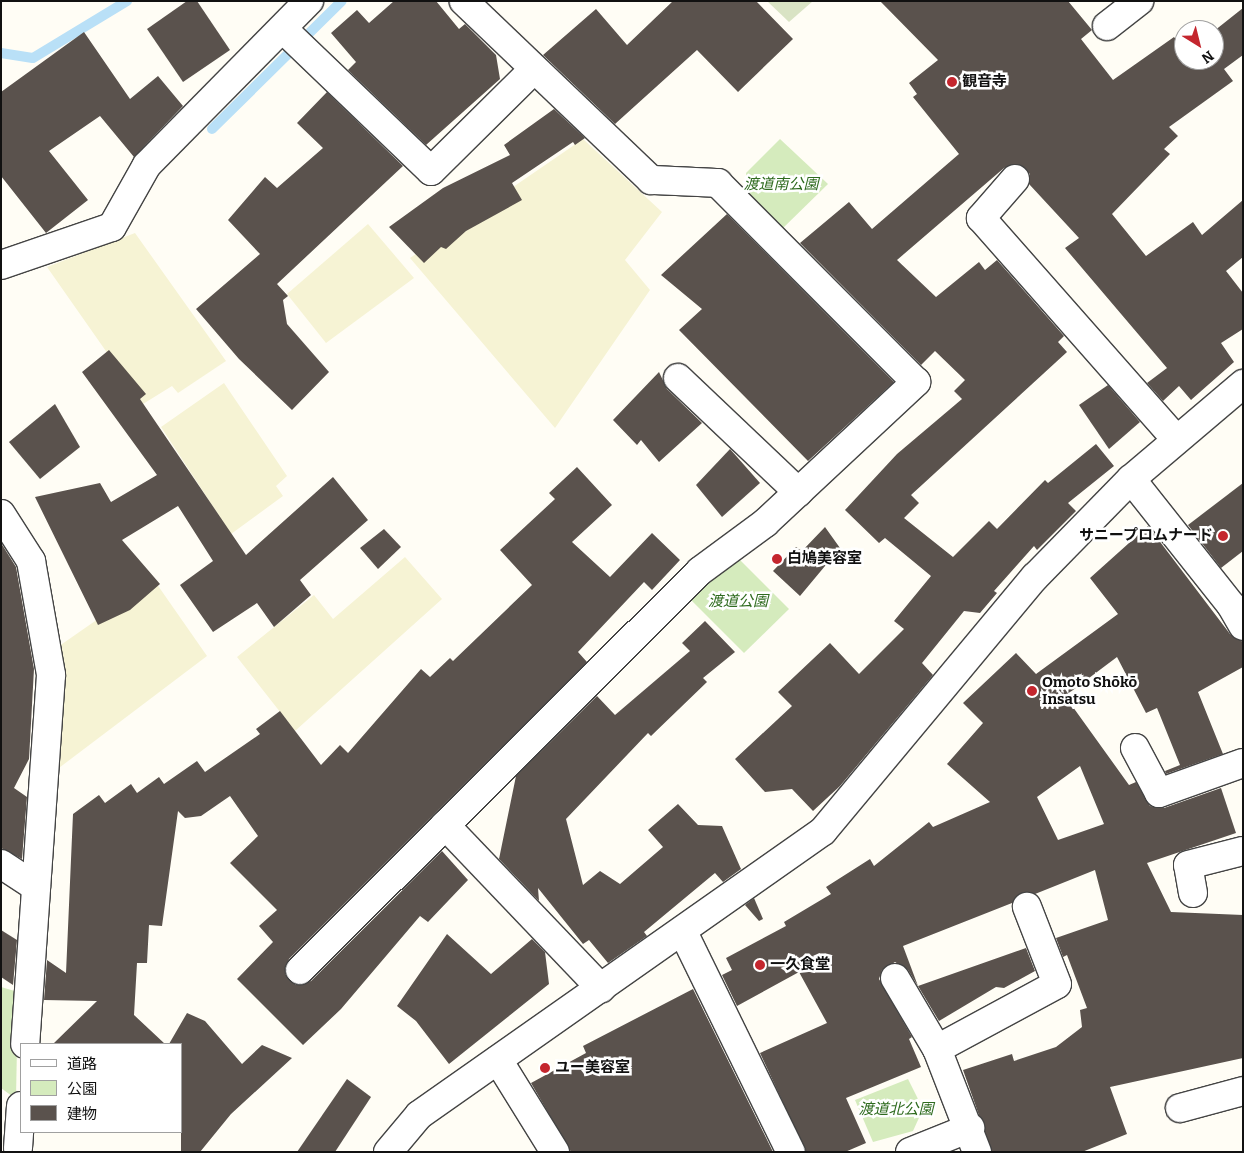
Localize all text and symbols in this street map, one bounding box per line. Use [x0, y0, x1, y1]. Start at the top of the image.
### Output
north arrow [1174, 20, 1224, 70]
text: N [1198, 47, 1217, 67]
place label: 観音寺 [962, 73, 1007, 91]
marker: 観音寺 [946, 76, 958, 88]
park label: 渡道南公園 [744, 176, 818, 194]
place label: サニープロムナード [1078, 527, 1213, 545]
marker: サニープロムナード [1217, 530, 1229, 542]
place label: 白鳩美容室 [787, 550, 862, 568]
marker: 白鳩美容室 [771, 553, 783, 565]
park label: 渡道公園 [708, 593, 768, 611]
place label: Omoto Shōkō Insatsu [1042, 673, 1137, 708]
marker: Omoto Shōkō Insatsu [1026, 685, 1038, 697]
place label: 一久食堂 [770, 956, 830, 974]
marker: 一久食堂 [754, 959, 766, 971]
legend [20, 1043, 182, 1133]
text: 道路 [67, 1055, 97, 1073]
place label: ユー美容室 [555, 1059, 630, 1077]
marker: ユー美容室 [539, 1062, 551, 1074]
text: 公園 [67, 1080, 97, 1098]
park label: 渡道北公園 [859, 1101, 933, 1119]
text: 建物 [67, 1105, 97, 1123]

